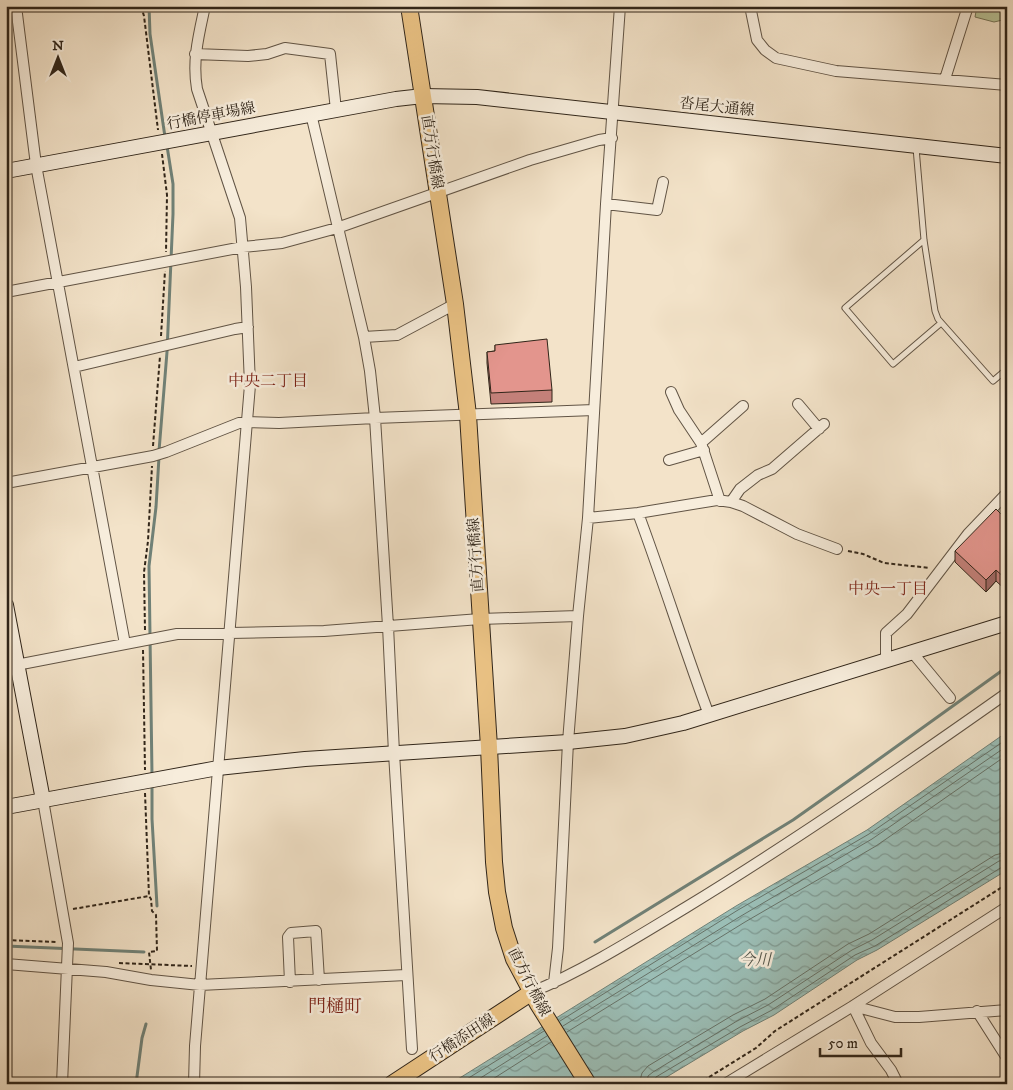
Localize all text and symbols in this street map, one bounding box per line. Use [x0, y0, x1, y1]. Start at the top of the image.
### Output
north arrow [32, 32, 82, 82]
text: N [52, 37, 64, 55]
street label: 沓尾大通線 [679, 94, 755, 120]
street label: 行橋停車場線 [165, 98, 257, 134]
street label: 直方行橋線 [417, 113, 447, 191]
district label: 中央二丁目 [228, 371, 308, 391]
street label: 直方行橋線 [464, 517, 488, 593]
district label: 中央一丁目 [848, 579, 928, 599]
street label: 直方行橋線 [504, 944, 554, 1020]
water label: 今川 [739, 950, 773, 970]
district label: 門樋町 [308, 996, 362, 1018]
street label: 行橋添田線 [425, 1010, 499, 1066]
scale bar [820, 1025, 902, 1057]
text: 50 m [828, 1034, 858, 1053]

